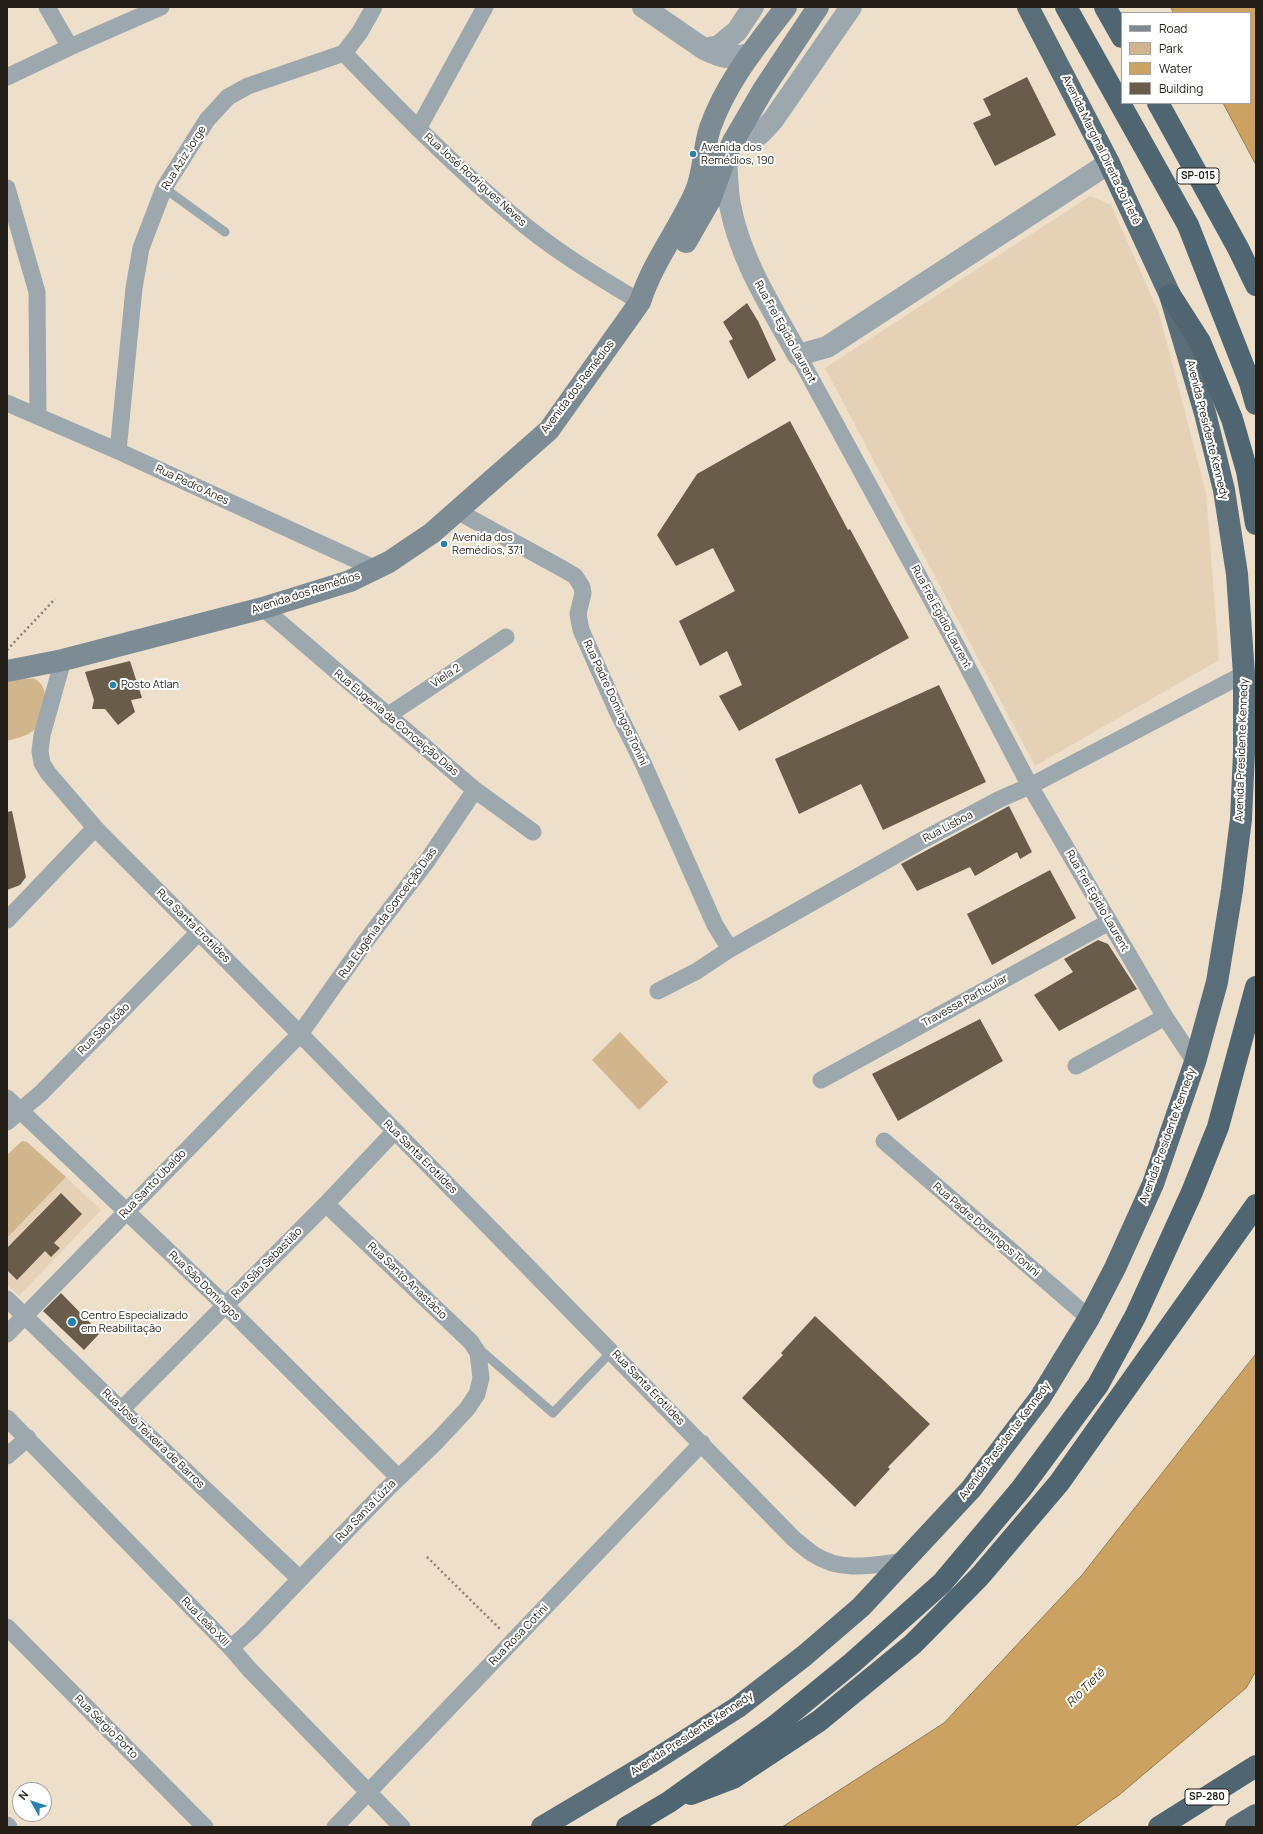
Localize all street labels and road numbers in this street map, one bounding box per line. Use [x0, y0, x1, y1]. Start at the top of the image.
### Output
street label: Avenida Marginal Direita do Tietê [1059, 73, 1143, 227]
street label: Rua Aziz Jorge [159, 123, 209, 193]
street label: Rua José Rodrigues Neves [421, 131, 529, 229]
road number: SP-015 [1177, 168, 1219, 184]
street label: Rua Frei Egidio Laurent [751, 279, 819, 385]
street label: Avenida dos Remédios [539, 338, 617, 436]
street label: Avenida Presidente Kennedy [1183, 359, 1231, 501]
street label: Rua Pedro Anes [153, 462, 231, 508]
street label: Rua Frei Egidio Laurent [908, 563, 974, 671]
street label: Avenida dos Remédios [250, 569, 362, 617]
street label: Rua Padre Domingos Tonini [580, 638, 650, 768]
street label: Viela 2 [429, 661, 463, 691]
street label: Rua Eugenia da Conceição Dias [331, 667, 461, 779]
street label: Avenida Presidente Kennedy [1233, 678, 1251, 822]
street label: Rua Lisboa [921, 808, 975, 846]
street label: Rua Eugênia da Conceição Dias [336, 845, 440, 981]
street label: Rua Frei Egidio Laurent [1063, 848, 1131, 954]
street label: Rua Santa Erotildes [153, 886, 233, 966]
street label: Travessa Particular [920, 972, 1010, 1030]
street label: Rua São João [75, 1000, 133, 1058]
street label: Avenida Presidente Kennedy [1137, 1066, 1199, 1206]
street label: Rua Santa Erotildes [380, 1117, 460, 1197]
street label: Rua Santo Ubaldo [117, 1147, 189, 1221]
street label: Rua Padre Domingos Tonini [930, 1180, 1042, 1280]
street label: Rua São Sebastião [229, 1225, 305, 1301]
street label: Rua Santo Anastácio [365, 1240, 449, 1322]
street label: Rua São Domingos [165, 1248, 243, 1324]
street label: Rua Santa Erotildes [609, 1348, 687, 1428]
street label: Avenida Presidente Kennedy [957, 1380, 1053, 1502]
street label: Rua José Teixeira de Barros [99, 1387, 207, 1491]
street label: Rua Santa Lúzia [333, 1477, 399, 1545]
street label: Rua Leão XIII [178, 1595, 232, 1649]
street label: Rua Rosa Cotini [487, 1602, 551, 1668]
street label: Avenida Presidente Kennedy [628, 1689, 756, 1779]
street label: Rua Sérgio Porto [72, 1693, 140, 1761]
road number: SP-280 [1185, 1789, 1229, 1805]

